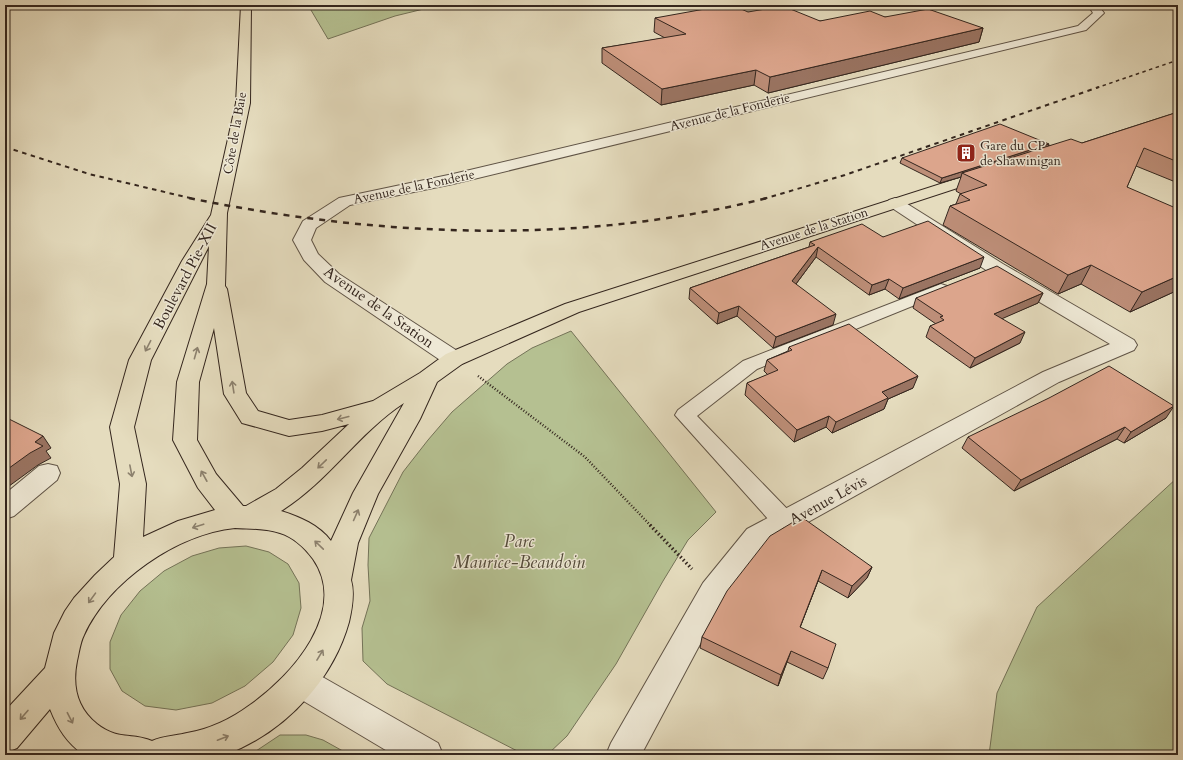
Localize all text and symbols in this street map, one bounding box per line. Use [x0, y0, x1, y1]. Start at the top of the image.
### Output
street label: Avenue de la Fonderie [668, 88, 792, 136]
street label: Côte de la Baie [219, 90, 251, 176]
place label: Gare du CP de Shawinigan [980, 137, 1062, 170]
building icon: Gare du CP de Shawinigan [955, 142, 977, 164]
street label: Avenue de la Fonderie [352, 165, 476, 209]
street label: Avenue de la Station [758, 203, 871, 255]
street label: Boulevard Pie-XII [149, 220, 221, 332]
street label: Avenue de la Station [320, 261, 438, 353]
one-way arrow [143, 340, 151, 352]
one-way arrow [193, 346, 200, 359]
one-way arrow [229, 381, 237, 394]
one-way arrow [336, 415, 349, 422]
one-way arrow [317, 460, 327, 469]
one-way arrow [127, 464, 135, 477]
one-way arrow [200, 470, 208, 482]
street label: Avenue Lévis [786, 471, 870, 529]
one-way arrow [353, 510, 360, 522]
one-way arrow [191, 523, 204, 530]
park label: Parc Maurice-Beaudoin [453, 529, 585, 575]
one-way arrow [314, 541, 324, 550]
one-way arrow [88, 592, 96, 603]
one-way arrow [316, 649, 324, 661]
one-way arrow [20, 710, 29, 720]
one-way arrow [67, 711, 74, 723]
one-way arrow [216, 734, 228, 742]

